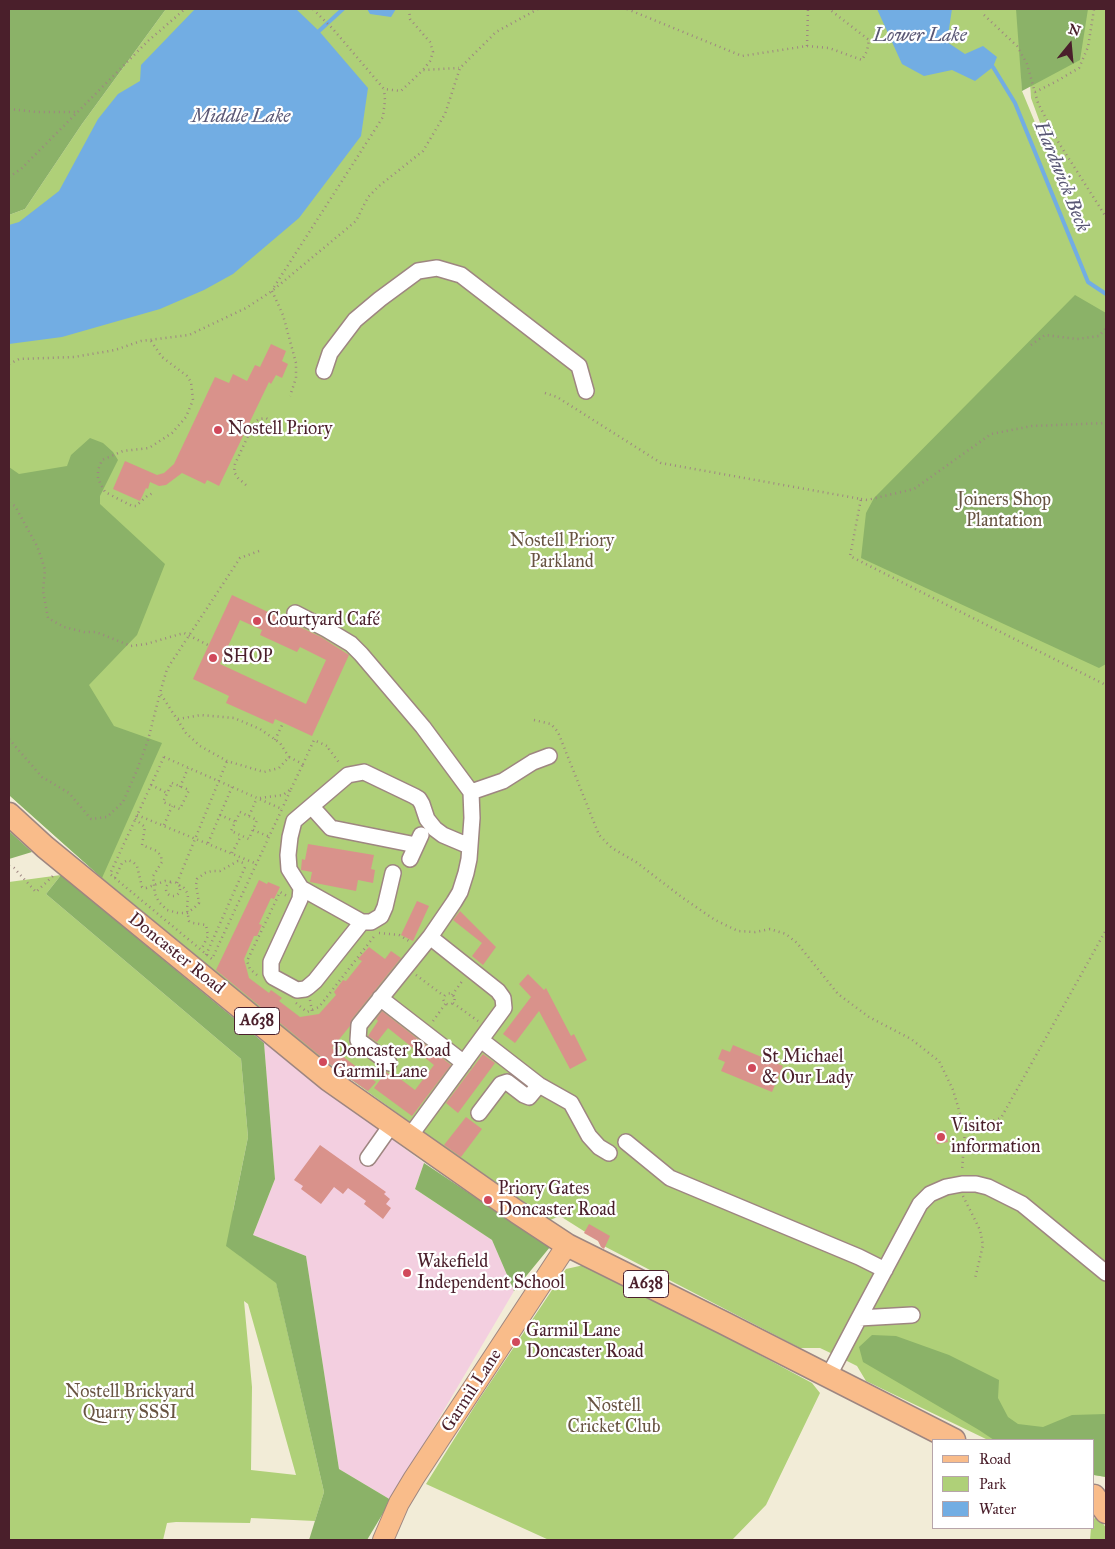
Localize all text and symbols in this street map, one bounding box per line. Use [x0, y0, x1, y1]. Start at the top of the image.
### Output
north arrow [1045, 20, 1095, 70]
text: N [1066, 20, 1083, 40]
water label: Lower Lake [873, 25, 967, 47]
water label: Middle Lake [192, 106, 290, 128]
water label: Hardwick Beck [1028, 118, 1094, 236]
place label: Nostell Priory [228, 419, 332, 441]
marker: Nostell Priory [212, 424, 224, 436]
park label: Joiners Shop Plantation [957, 490, 1051, 532]
park label: Nostell Priory Parkland [510, 531, 614, 574]
place label: Courtyard Café [267, 610, 380, 632]
marker: Courtyard Café [251, 615, 263, 627]
place label: SHOP [223, 647, 273, 669]
marker: SHOP [207, 652, 219, 664]
street label: Doncaster Road [123, 909, 229, 999]
road number: A638 [234, 1008, 280, 1034]
place label: Doncaster Road Garmil Lane [333, 1041, 451, 1084]
place label: St Michael & Our Lady [762, 1047, 853, 1090]
marker: Doncaster Road Garmil Lane [317, 1056, 329, 1068]
marker: St Michael & Our Lady [746, 1062, 758, 1074]
place label: Visitor information [951, 1116, 1040, 1158]
marker: Visitor information [935, 1131, 947, 1143]
place label: Priory Gates Doncaster Road [498, 1179, 616, 1222]
marker: Priory Gates Doncaster Road [482, 1194, 494, 1206]
place label: Wakefield Independent School [417, 1252, 565, 1294]
marker: Wakefield Independent School [401, 1267, 413, 1279]
road number: A638 [624, 1270, 668, 1298]
place label: Garmil Lane Doncaster Road [526, 1321, 644, 1364]
marker: Garmil Lane Doncaster Road [510, 1336, 522, 1348]
street label: Garmil Lane [437, 1346, 507, 1436]
park label: Nostell Brickyard Quarry SSSI [65, 1382, 195, 1425]
park label: Nostell Cricket Club [568, 1396, 660, 1438]
legend [932, 1439, 1095, 1529]
text: Road [979, 1450, 1011, 1468]
text: Park [979, 1475, 1006, 1493]
text: Water [979, 1500, 1016, 1518]

